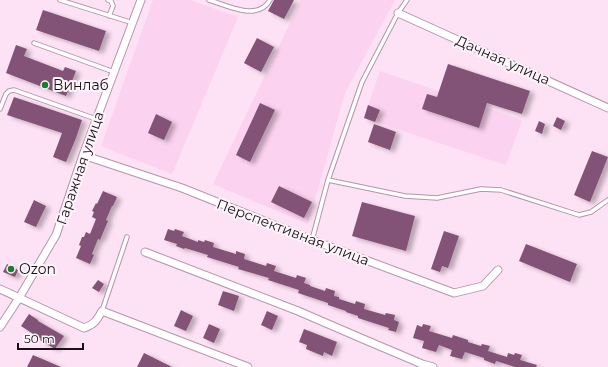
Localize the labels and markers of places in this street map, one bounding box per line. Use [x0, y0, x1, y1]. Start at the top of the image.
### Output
place label: Винлаб [53, 76, 109, 94]
marker: Винлаб [40, 80, 50, 90]
place label: Ozon [19, 260, 56, 278]
marker: Ozon [6, 264, 16, 274]

